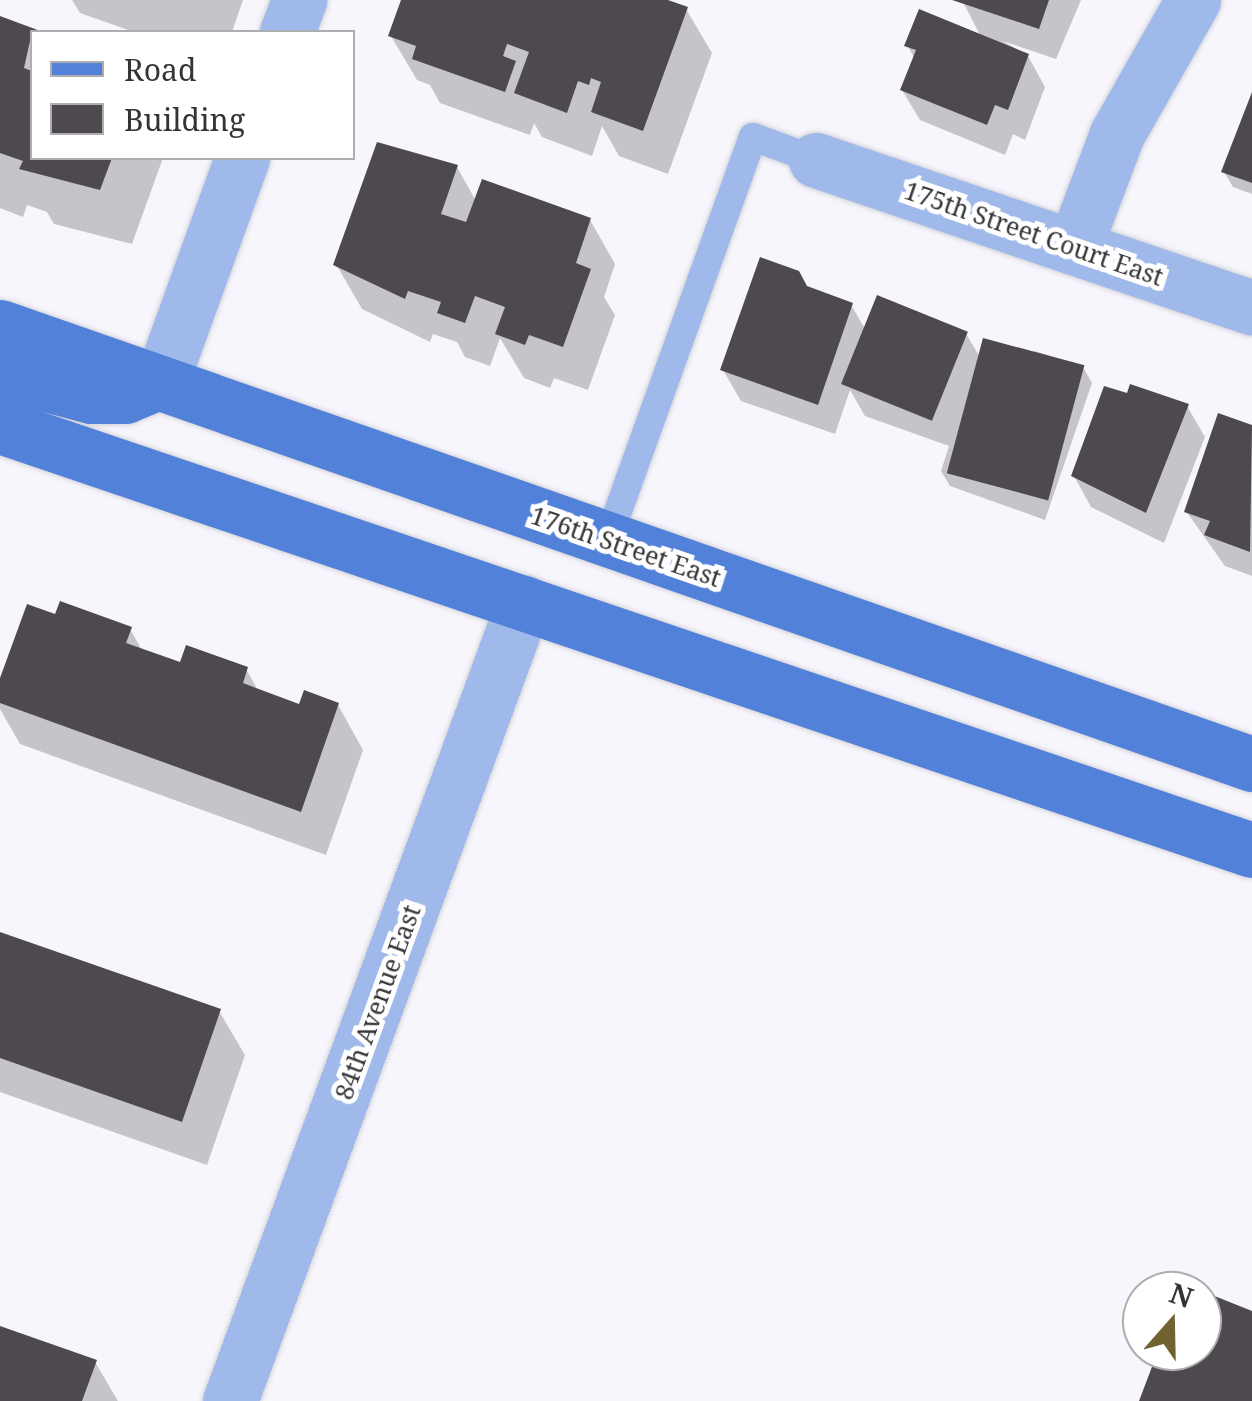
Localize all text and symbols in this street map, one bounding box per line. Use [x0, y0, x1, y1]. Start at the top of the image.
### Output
legend [30, 30, 355, 160]
text: Road [124, 49, 196, 90]
text: Building [124, 99, 245, 140]
street label: 175th Street Court East [901, 175, 1167, 291]
street label: 176th Street East [527, 499, 725, 593]
street label: 84th Avenue East [328, 901, 426, 1103]
north arrow [1122, 1271, 1222, 1371]
text: N [1165, 1273, 1198, 1316]

